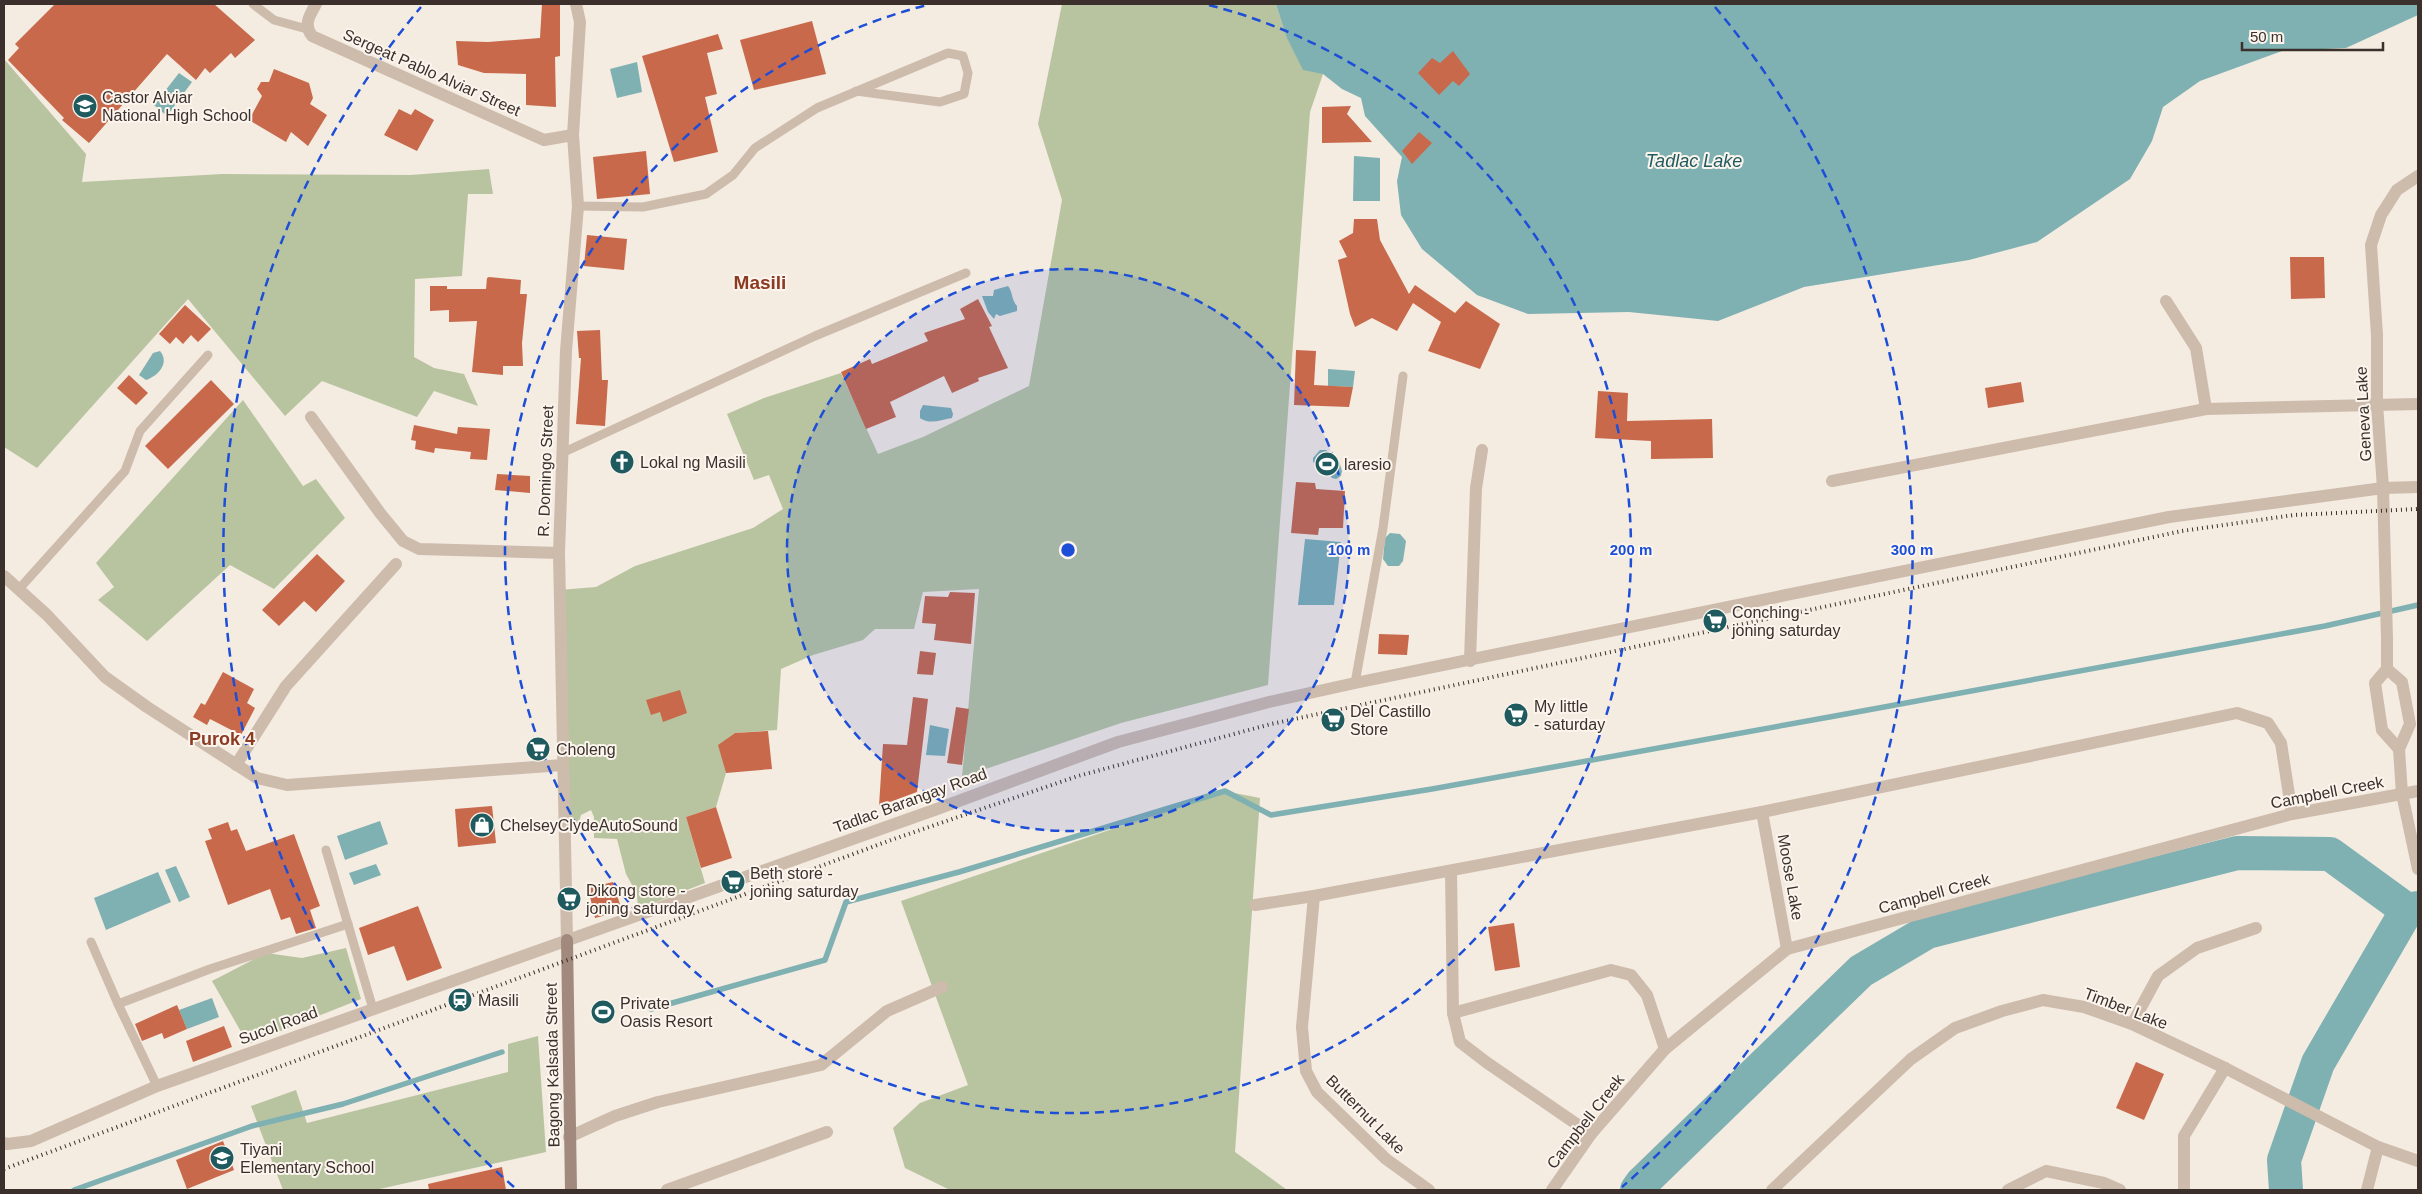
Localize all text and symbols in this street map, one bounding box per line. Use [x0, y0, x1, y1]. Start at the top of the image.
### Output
scale bar [2242, 20, 2383, 52]
street label: Sergeat Pablo Alviar Street [341, 26, 524, 120]
text: 50 m [2250, 28, 2283, 45]
place label: Castor Alviar National High School [102, 89, 251, 124]
school or university icon: Castor Alviar National High School [72, 93, 98, 119]
water label: Tadlac Lake [1646, 151, 1742, 171]
district label: Masili [734, 272, 786, 293]
street label: Geneva Lake [2353, 366, 2374, 462]
street label: R. Domingo Street [535, 404, 556, 537]
church icon: Lokal ng Masili [609, 449, 635, 475]
sports icon: laresio [1314, 451, 1340, 477]
place label: Lokal ng Masili [640, 454, 746, 471]
place label: laresio [1344, 456, 1391, 473]
centre of rings [1059, 541, 1077, 559]
text: 100 m [1328, 541, 1370, 558]
text: 200 m [1610, 541, 1652, 558]
text: 300 m [1891, 541, 1933, 558]
place label: Conching - joning saturday [1731, 604, 1841, 639]
supermarket icon: Conching - joning saturday [1702, 608, 1728, 634]
place label: My little - saturday [1534, 698, 1605, 733]
supermarket icon: My little - saturday [1503, 702, 1529, 728]
place label: Del Castillo Store [1350, 703, 1431, 738]
supermarket icon: Del Castillo Store [1320, 707, 1346, 733]
district label: Purok 4 [189, 729, 255, 749]
supermarket icon: Choleng [525, 736, 551, 762]
place label: Choleng [556, 741, 616, 758]
street label: Tadlac Barangay Road [831, 765, 989, 836]
street label: Campbell Creek [2269, 773, 2386, 812]
shop icon: ChelseyClydeAutoSound [469, 812, 495, 838]
place label: ChelseyClydeAutoSound [500, 817, 678, 834]
street label: Moose Lake [1775, 833, 1806, 922]
place label: Beth store - joning saturday [749, 865, 859, 900]
supermarket icon: Beth store - joning saturday [720, 869, 746, 895]
street label: Campbell Creek [1877, 870, 1993, 917]
place label: Dikong store - joning saturday [585, 882, 695, 917]
supermarket icon: Dikong store - joning saturday [556, 886, 582, 912]
street label: Bagong Kalsada Street [543, 982, 562, 1147]
street label: Timber Lake [2082, 985, 2170, 1032]
station icon: Masili [447, 987, 473, 1013]
place label: Masili [478, 992, 519, 1009]
place label: Private Oasis Resort [620, 995, 713, 1030]
sports icon: Private Oasis Resort [590, 999, 616, 1025]
street label: Sucol Road [236, 1003, 320, 1048]
street label: Campbell Creek [1543, 1070, 1628, 1172]
street label: Butternut Lake [1323, 1072, 1409, 1157]
place label: Tiyani Elementary School [240, 1141, 374, 1176]
school or university icon: Tiyani Elementary School [209, 1145, 235, 1171]

